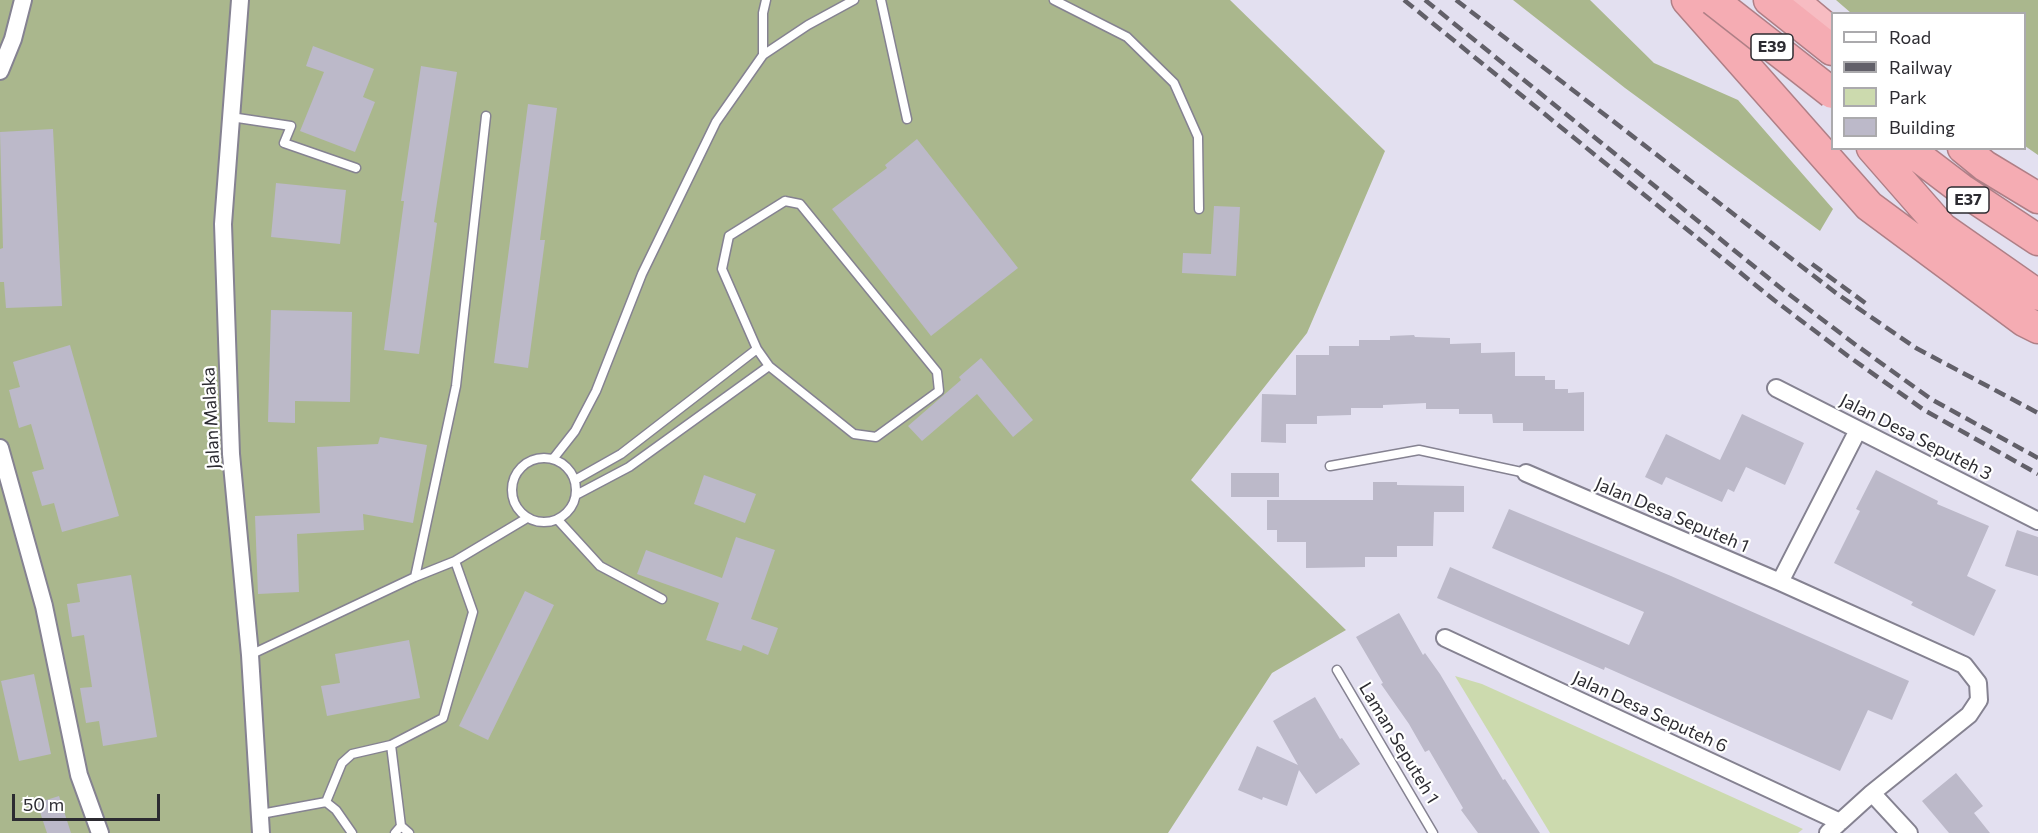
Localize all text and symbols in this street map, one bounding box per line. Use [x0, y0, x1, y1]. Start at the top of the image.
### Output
legend [1831, 12, 2026, 150]
text: Road [1889, 26, 1931, 48]
road number: E39 [1751, 34, 1793, 60]
text: Railway [1889, 56, 1952, 78]
text: Park [1889, 86, 1927, 108]
text: Building [1889, 116, 1955, 138]
road number: E37 [1947, 187, 1989, 213]
street label: Jalan Malaka [198, 366, 224, 470]
street label: Jalan Desa Seputeh 3 [1836, 389, 1996, 485]
street label: Jalan Desa Seputeh 1 [1592, 473, 1752, 557]
street label: Jalan Desa Seputeh 6 [1569, 667, 1731, 757]
street label: Laman Seputeh 1 [1354, 678, 1444, 808]
scale bar [15, 782, 164, 820]
text: 50 m [23, 793, 64, 815]

